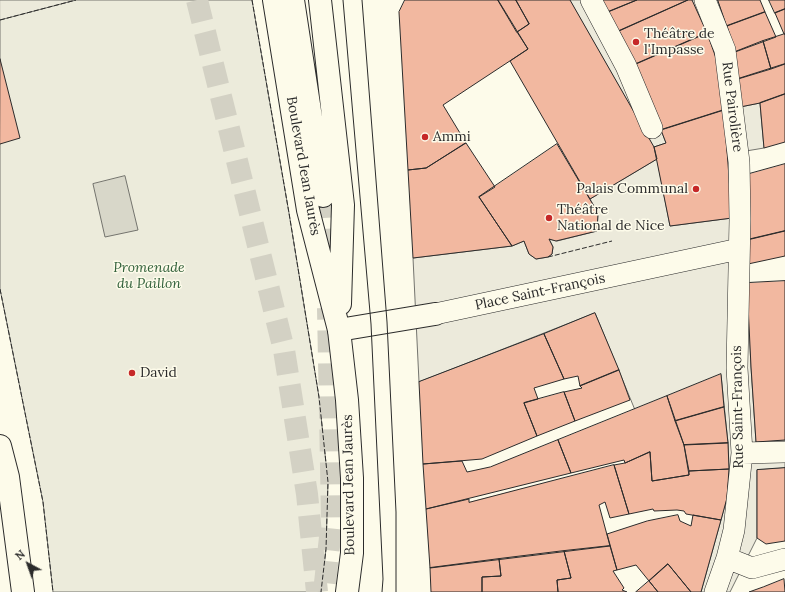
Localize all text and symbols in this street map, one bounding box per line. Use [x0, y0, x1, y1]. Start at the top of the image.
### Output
place label: Théâtre de l'Impasse [644, 26, 715, 58]
marker: Théâtre de l'Impasse [631, 37, 641, 47]
street label: Rue Pairolière [718, 61, 746, 153]
street label: Boulevard Jean Jaurès [282, 95, 324, 237]
place label: Ammi [433, 129, 471, 145]
marker: Ammi [420, 132, 430, 142]
place label: Palais Communal [576, 181, 688, 197]
marker: Palais Communal [691, 184, 701, 194]
place label: Théâtre National de Nice [557, 202, 665, 234]
marker: Théâtre National de Nice [544, 213, 554, 223]
park label: Promenade du Paillon [113, 260, 185, 292]
street label: Place Saint-François [473, 270, 607, 314]
street label: Rue Saint-François [729, 345, 747, 469]
place label: David [140, 365, 177, 381]
marker: David [127, 368, 137, 378]
street label: Boulevard Jean Jaurès [339, 414, 359, 556]
north arrow [8, 544, 48, 584]
text: N [12, 547, 28, 563]

